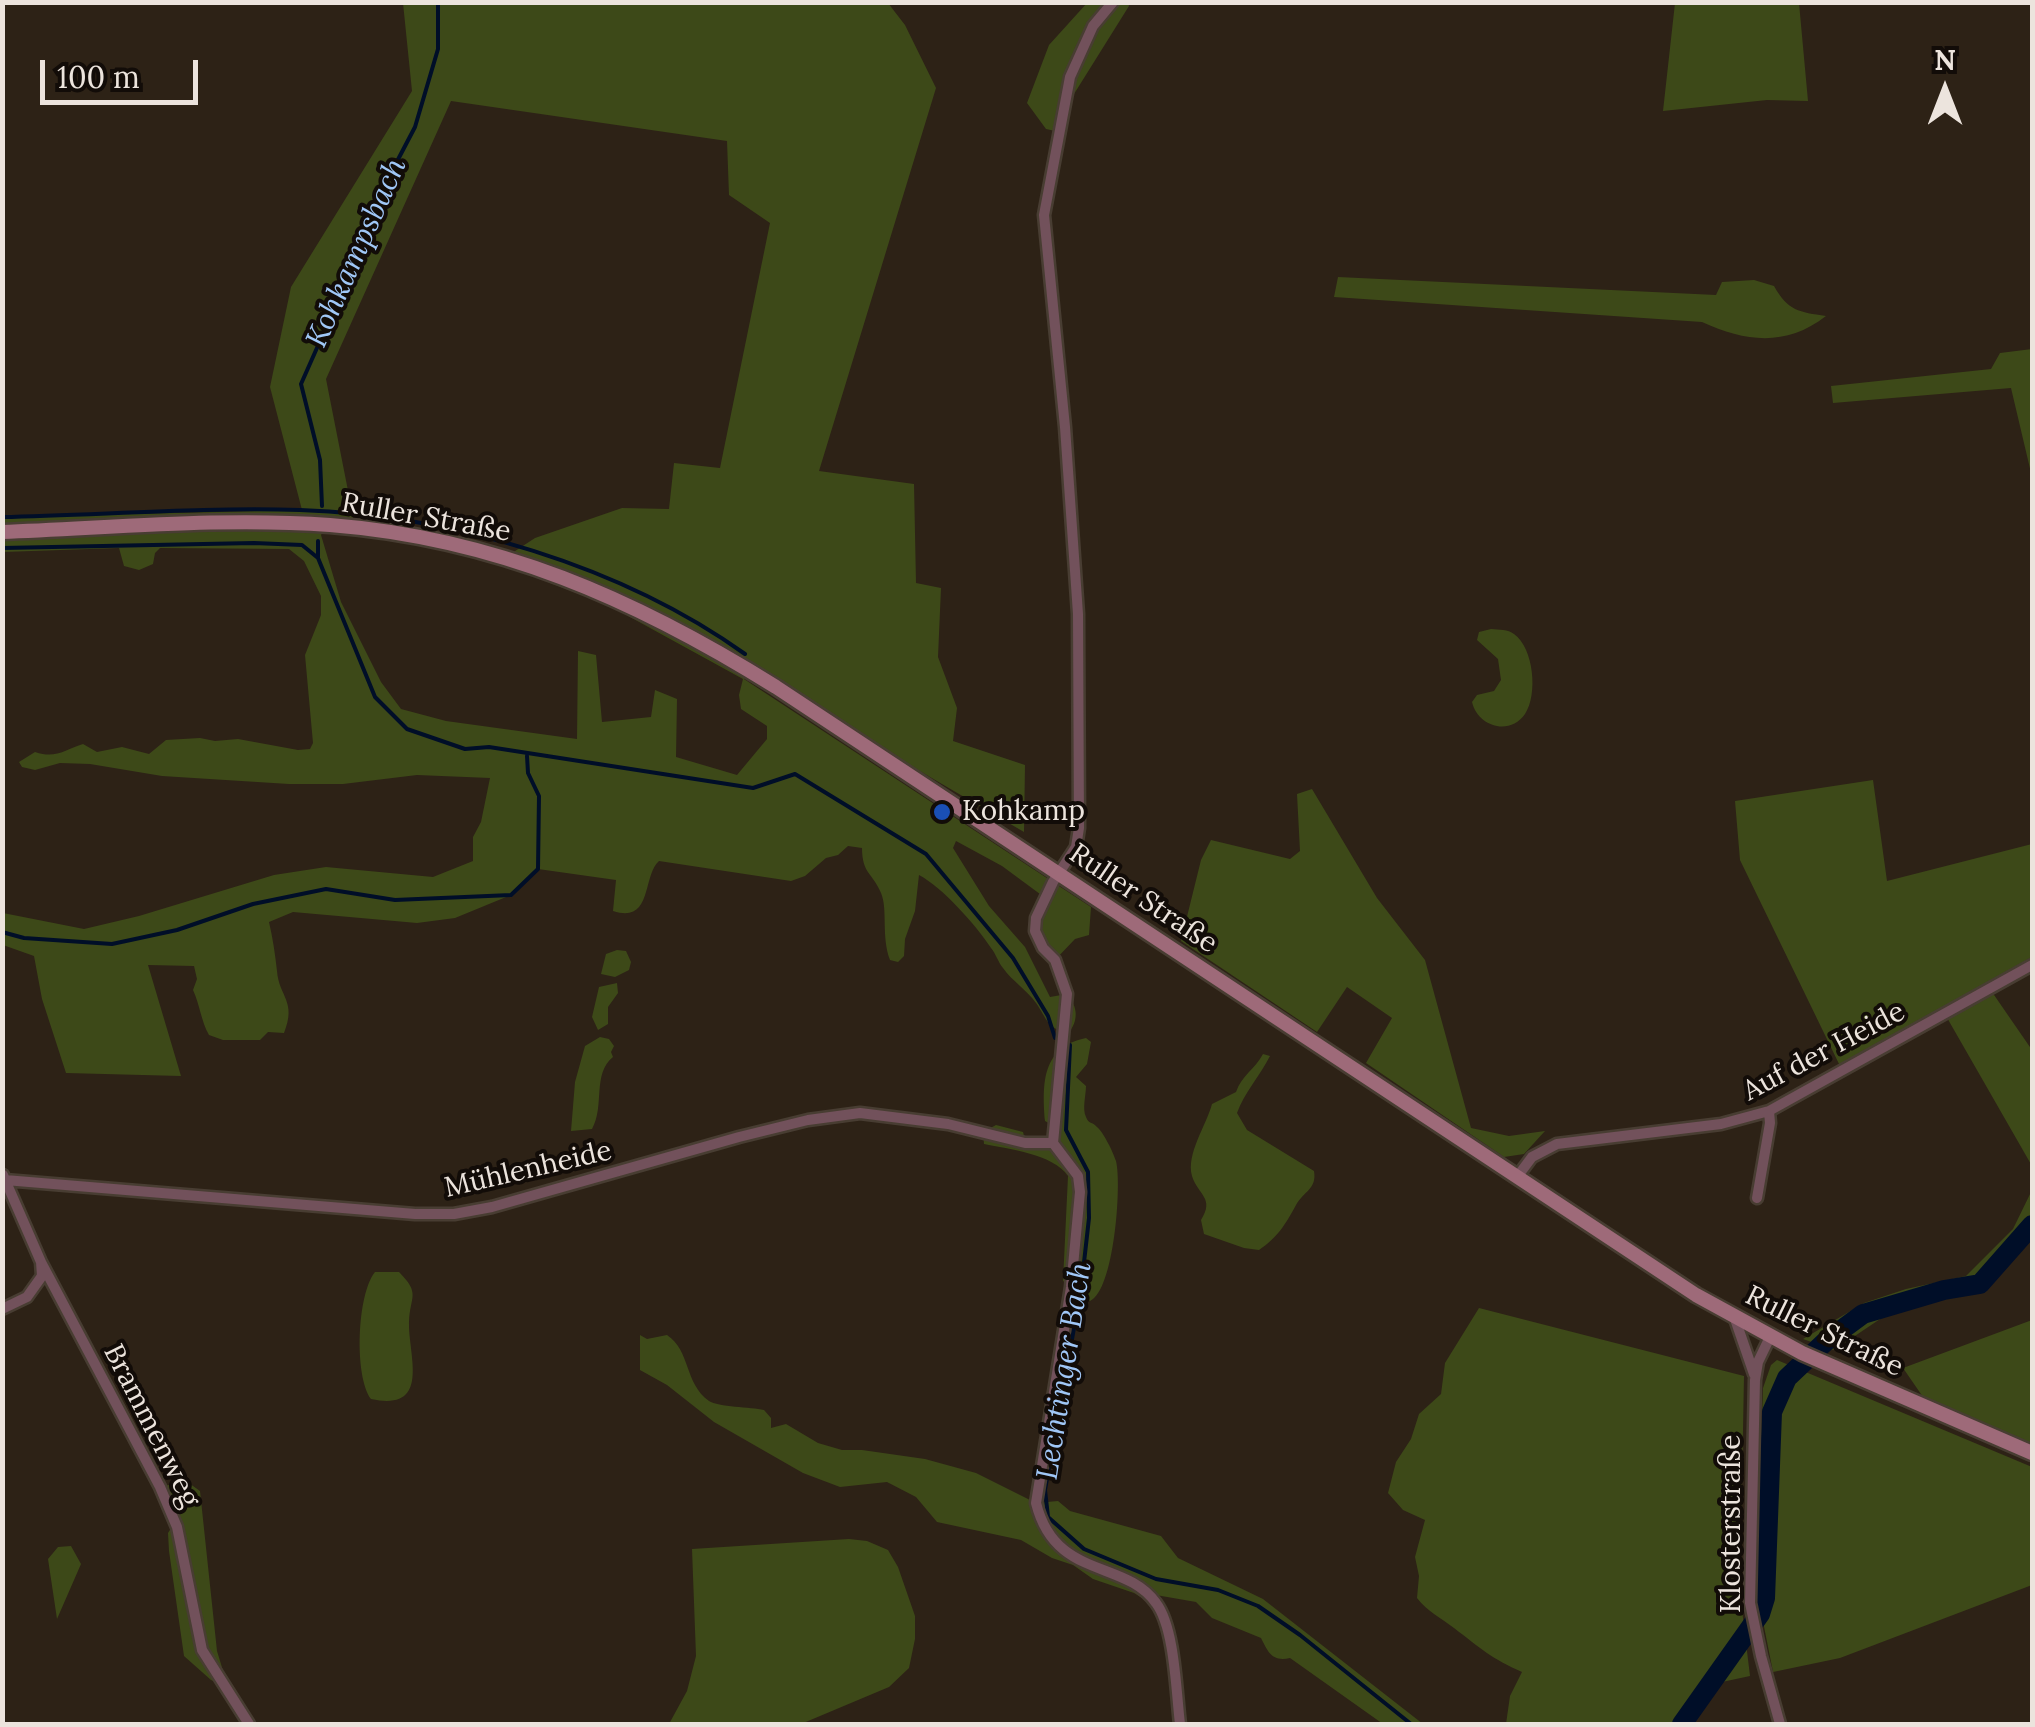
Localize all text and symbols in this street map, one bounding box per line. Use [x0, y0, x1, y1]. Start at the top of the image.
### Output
scale bar [45, 40, 202, 102]
north arrow [1895, 40, 1995, 140]
text: N [1934, 42, 1956, 78]
text: 100 m [57, 58, 140, 96]
water label: Kohkampsbach [299, 153, 415, 353]
street label: Ruller Straße [339, 487, 513, 549]
place label: Kohkamp [962, 795, 1085, 829]
marker: Kohkamp [931, 801, 953, 823]
street label: Ruller Straße [1063, 837, 1223, 961]
street label: Auf der Heide [1737, 995, 1911, 1109]
street label: Mühlenheide [441, 1134, 615, 1206]
water label: Lechtinger Bach [1030, 1260, 1100, 1482]
street label: Ruller Straße [1740, 1279, 1908, 1385]
street label: Brammenweg [96, 1339, 206, 1513]
street label: Klosterstraße [1715, 1435, 1749, 1613]

